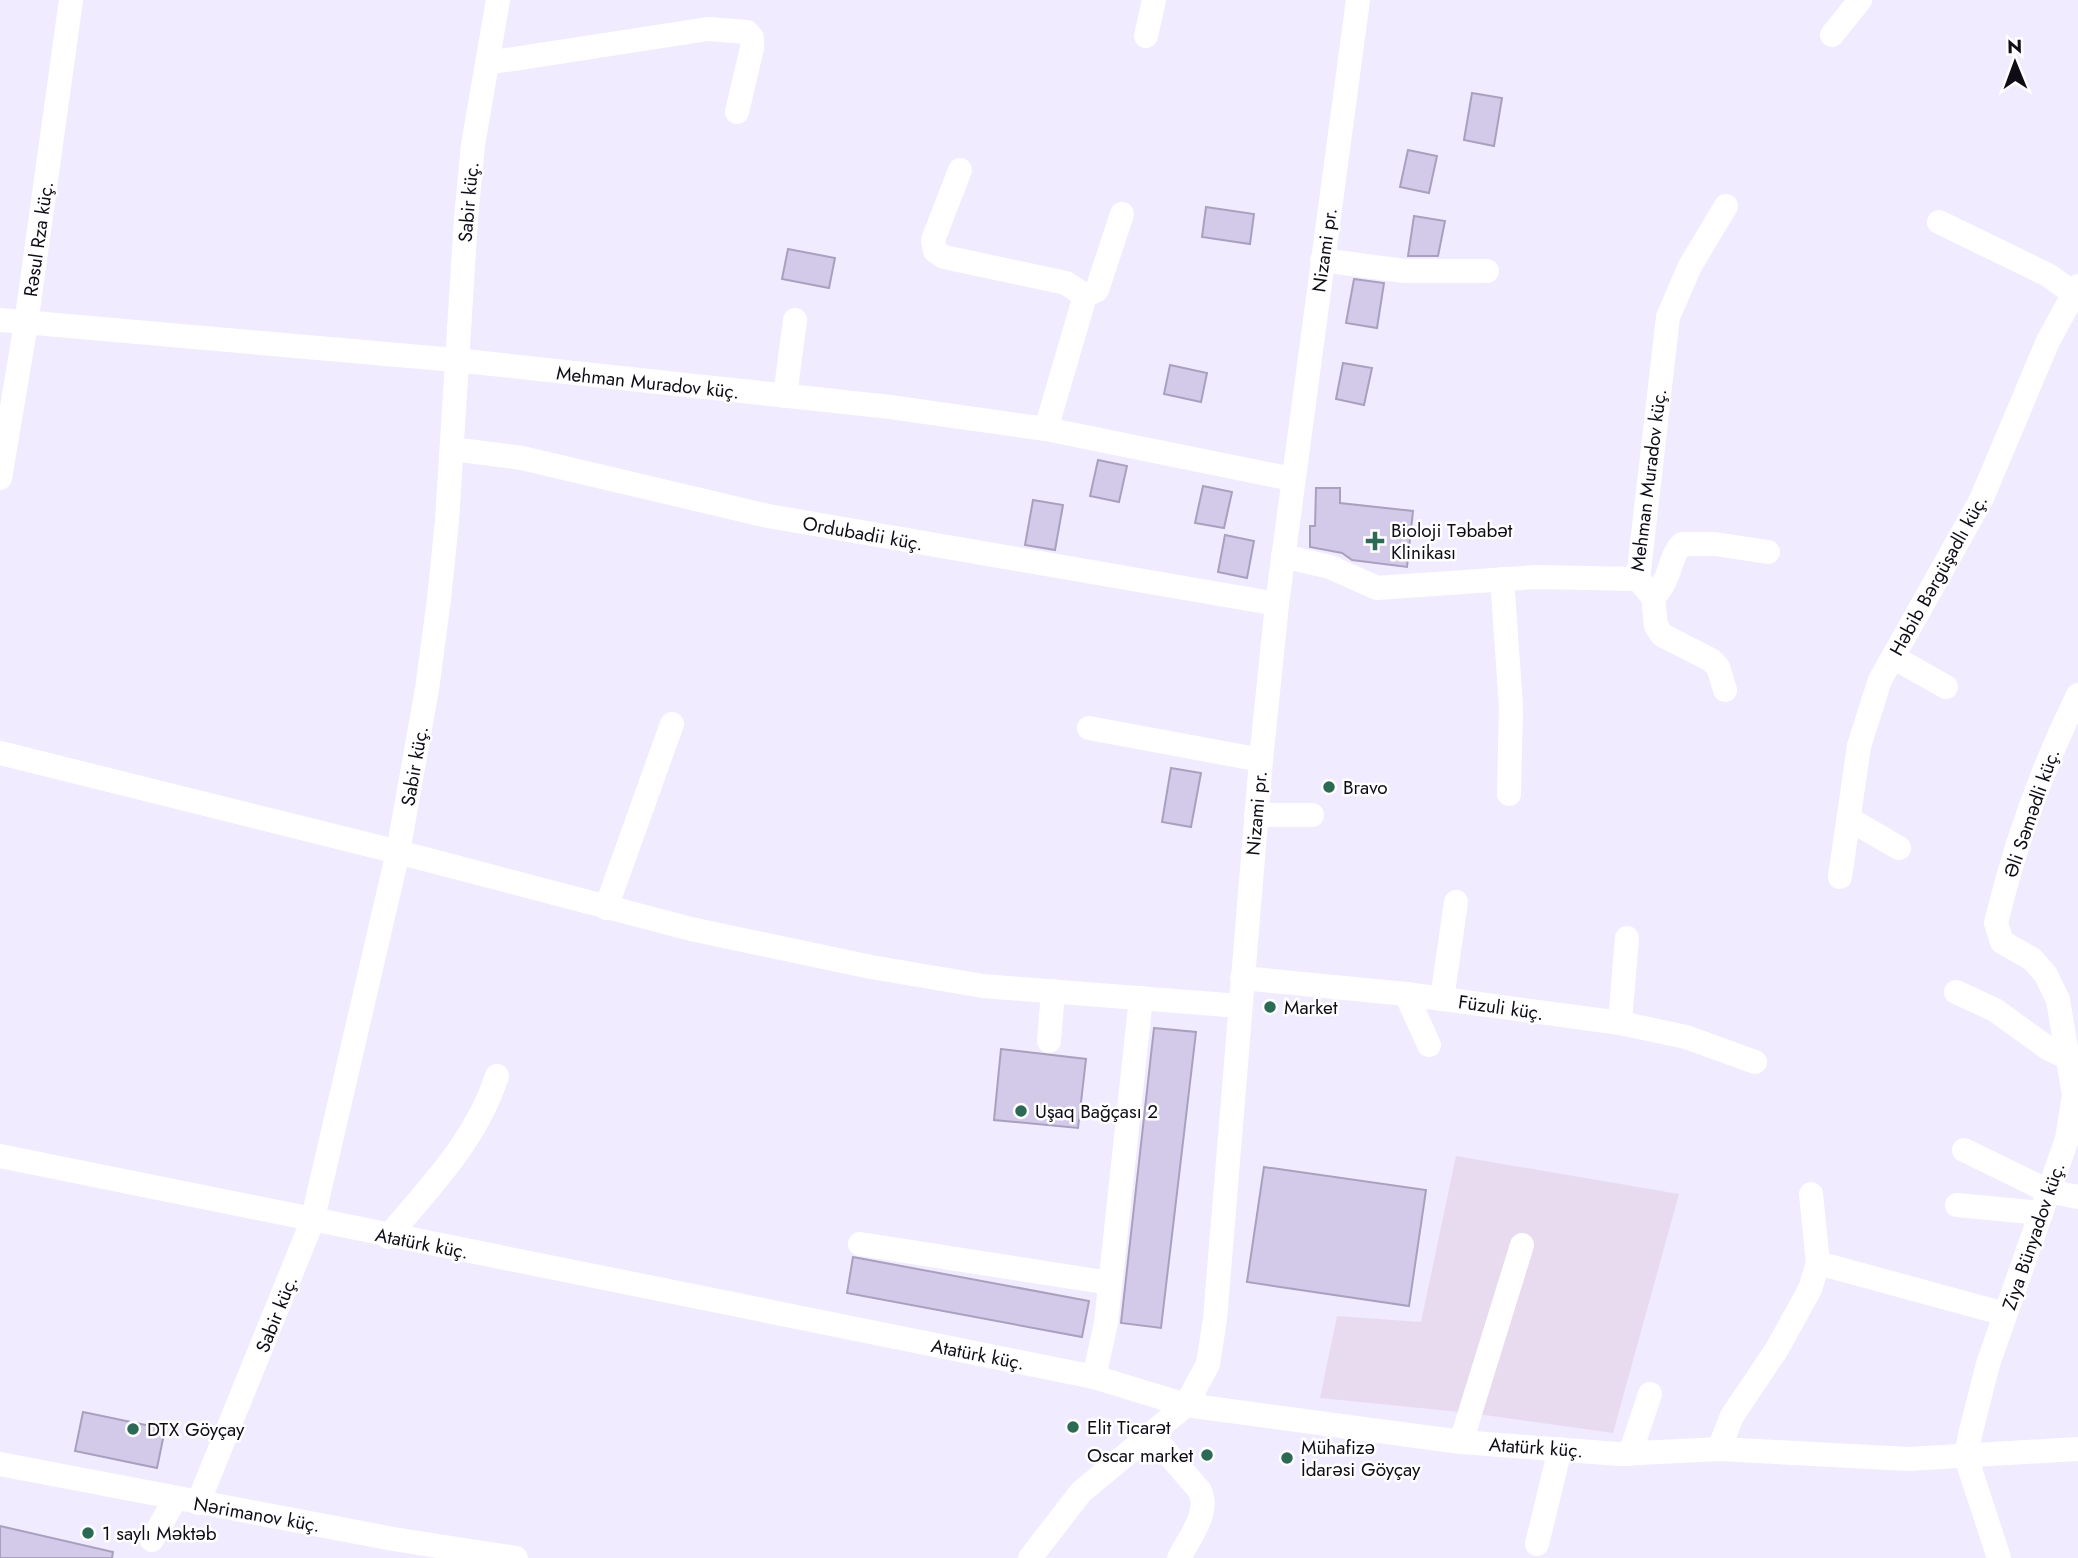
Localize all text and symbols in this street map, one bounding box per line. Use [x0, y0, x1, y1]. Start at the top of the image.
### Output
north arrow [1980, 28, 2050, 98]
text: N [2007, 33, 2022, 60]
street label: Sabir küç. [452, 161, 485, 243]
street label: Rəsul Rza küç. [17, 180, 60, 299]
street label: Nizami pr. [1305, 206, 1344, 294]
street label: Mehman Muradov küç. [555, 359, 741, 406]
street label: Mehman Muradov küç. [1624, 387, 1673, 573]
street label: Həbib Bərgüşadlı küç. [1883, 490, 1994, 661]
street label: Ordubadii küç. [801, 510, 925, 557]
place label: Bioloji Təbabət Klinikası [1391, 517, 1513, 566]
marker: Bioloji Təbabət Klinikası [1365, 531, 1385, 551]
street label: Sabir küç. [394, 724, 435, 808]
street label: Əli Səmədli küç. [1997, 745, 2066, 881]
street label: Nizami pr. [1239, 770, 1274, 857]
place label: Bravo [1343, 774, 1388, 801]
marker: Bravo [1321, 779, 1337, 795]
street label: Füzuli küç. [1456, 988, 1545, 1027]
place label: Market [1284, 994, 1338, 1021]
marker: Market [1262, 999, 1278, 1015]
place label: Uşaq Bağçası 2 [1035, 1098, 1158, 1125]
marker: Uşaq Bağçası 2 [1013, 1103, 1029, 1119]
street label: Ziya Bünyadov küç. [1996, 1159, 2071, 1314]
street label: Atatürk küç. [373, 1221, 471, 1266]
street label: Sabir küç. [249, 1272, 304, 1357]
street label: Atatürk küç. [929, 1332, 1027, 1377]
place label: Elit Ticarət [1087, 1414, 1171, 1441]
place label: DTX Göyçay [147, 1416, 245, 1443]
marker: Elit Ticarət [1065, 1419, 1081, 1435]
marker: DTX Göyçay [125, 1421, 141, 1437]
street label: Atatürk küç. [1488, 1431, 1584, 1464]
place label: Mühafizə İdarəsi Göyçay [1301, 1434, 1421, 1483]
place label: Oscar market [1087, 1442, 1193, 1469]
marker: Oscar market [1199, 1447, 1215, 1463]
marker: Mühafizə İdarəsi Göyçay [1279, 1450, 1295, 1466]
street label: Nərimanov küç. [192, 1490, 322, 1539]
place label: 1 saylı Məktəb [102, 1520, 217, 1547]
marker: 1 saylı Məktəb [80, 1525, 96, 1541]

